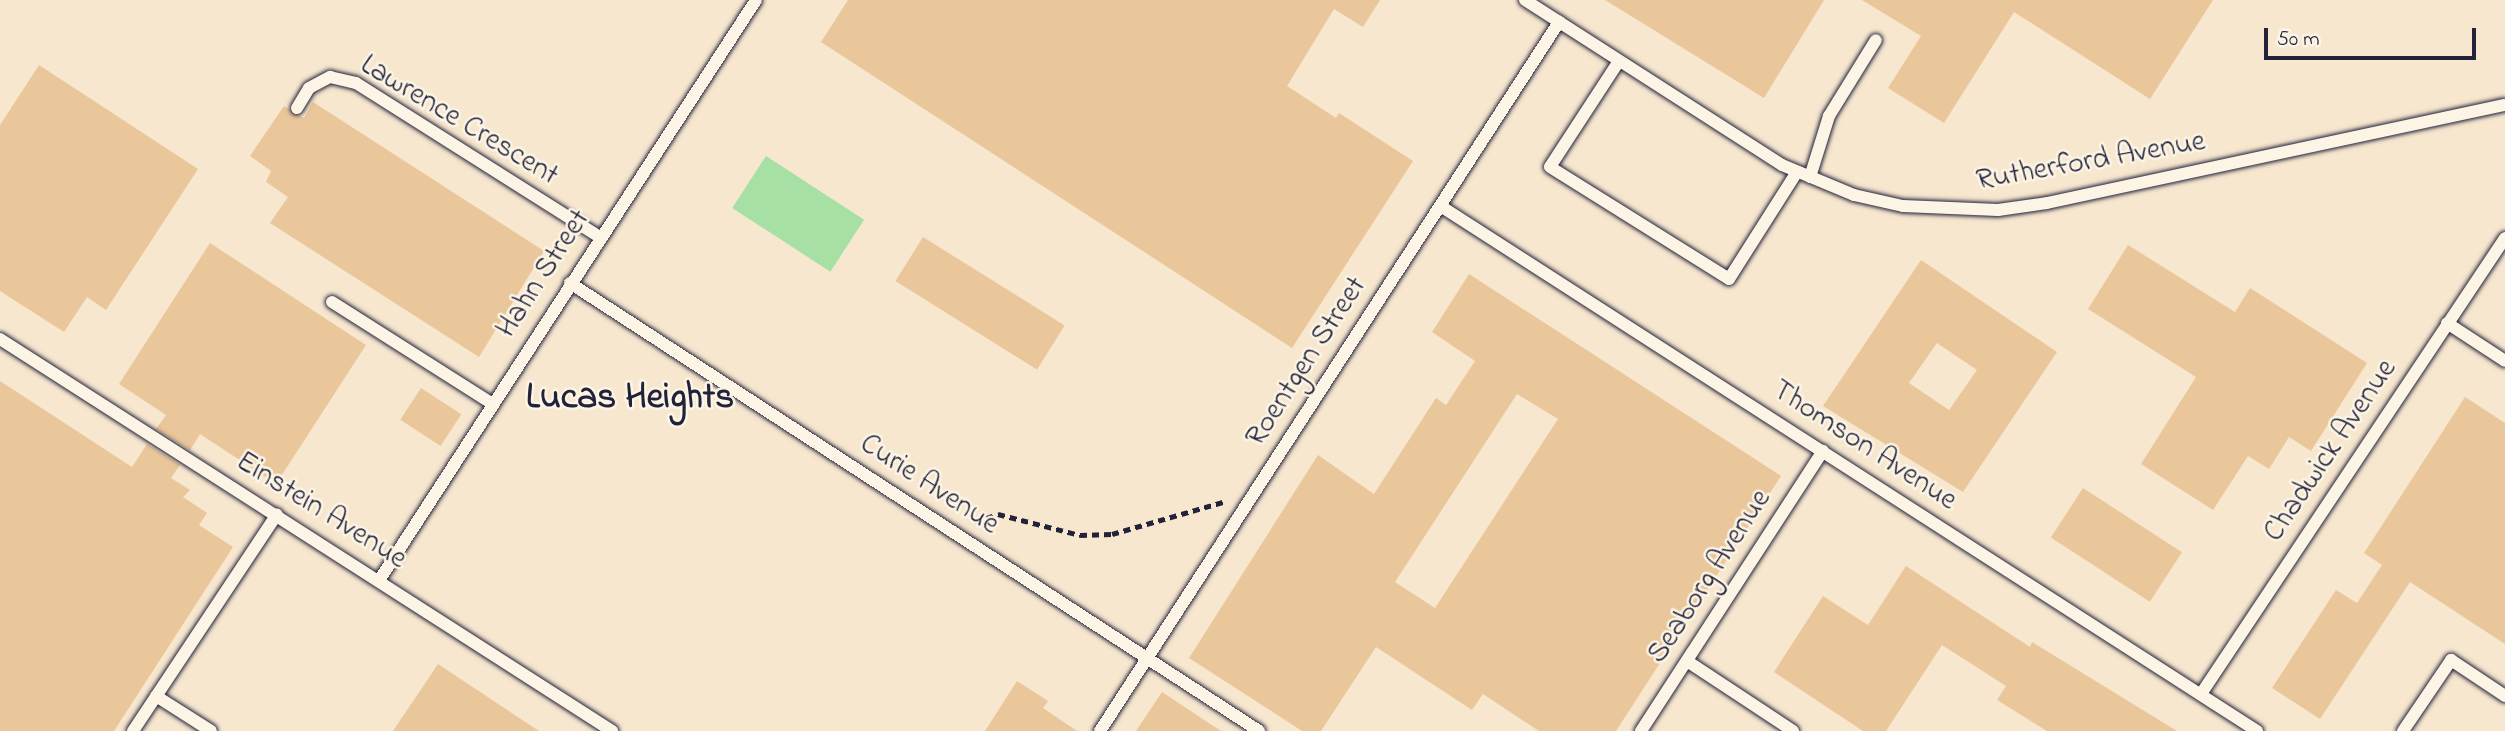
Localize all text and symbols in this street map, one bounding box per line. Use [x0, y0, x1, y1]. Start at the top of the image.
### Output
scale bar [2267, 14, 2479, 58]
text: 50 m [2277, 25, 2320, 55]
street label: Lawrence Crescent [353, 48, 565, 194]
street label: Rutherford Avenue [1974, 124, 2208, 200]
street label: Hahn Street [489, 203, 599, 345]
street label: Roentgen Street [1239, 270, 1375, 454]
street label: Chadwick Avenue [2257, 353, 2405, 549]
street label: Thomson Avenue [1765, 373, 1963, 519]
district label: Lucas Heights [526, 376, 734, 420]
street label: Curie Avenue [853, 427, 1005, 543]
street label: Einstein Avenue [229, 444, 413, 578]
street label: Seaborg Avenue [1640, 483, 1780, 671]

